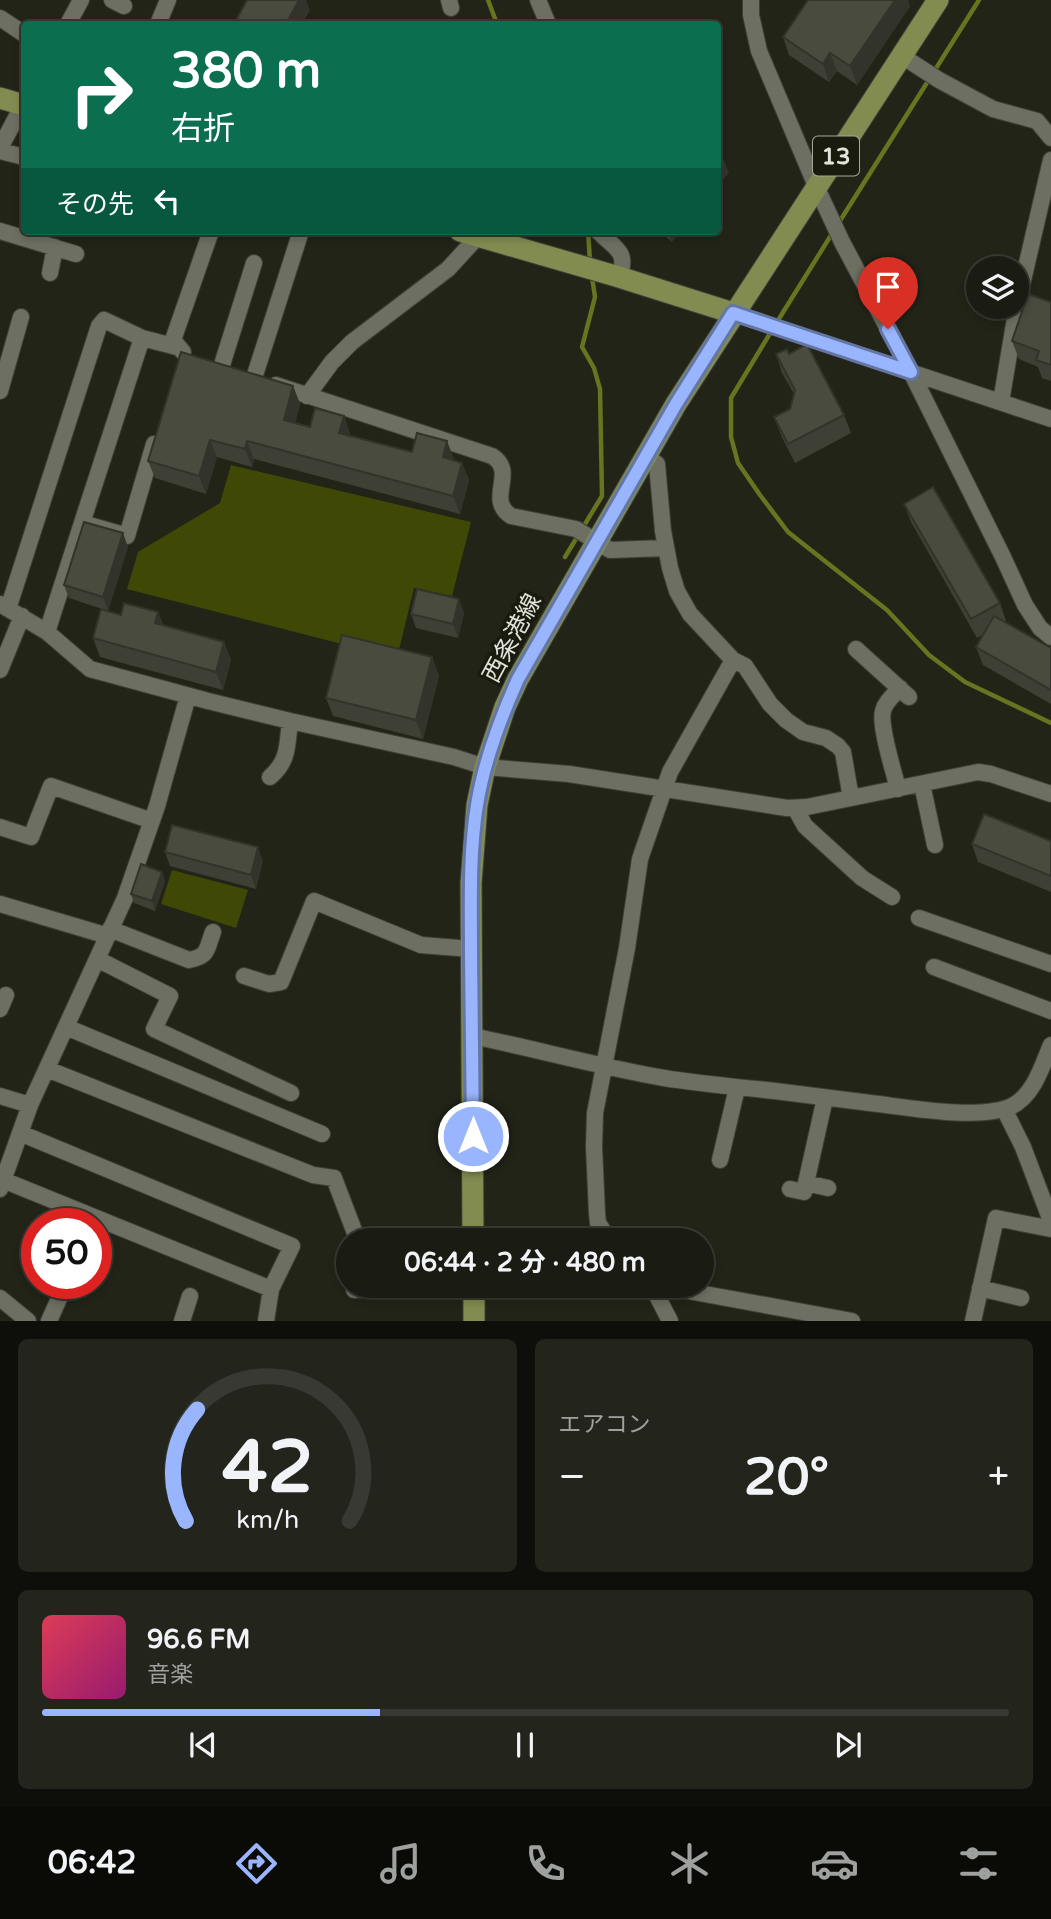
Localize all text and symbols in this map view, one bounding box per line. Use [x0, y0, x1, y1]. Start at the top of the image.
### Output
text: 380 m [171, 42, 321, 101]
icon: right [56, 49, 147, 140]
text: 右折 [171, 110, 235, 148]
road number: 13 [813, 136, 859, 176]
icon: left [148, 182, 186, 220]
text: その先 [56, 189, 134, 220]
map controls [966, 256, 1029, 319]
button: layers [966, 256, 1029, 319]
pin [858, 257, 918, 329]
icon: arrive [869, 268, 907, 306]
street label: 西条港線 [477, 589, 548, 687]
position arrow [436, 1099, 510, 1173]
speed limit sign: 50 [21, 1208, 112, 1299]
text: 06:44 · 2 分 · 480 m [404, 1247, 646, 1278]
text: エアコン [559, 1411, 651, 1439]
text: 42 [222, 1425, 313, 1513]
text: 20° [744, 1446, 829, 1509]
text: − [559, 1454, 586, 1500]
text: + [988, 1454, 1009, 1500]
text: km/h [236, 1505, 299, 1535]
text: 96.6 FM [147, 1624, 250, 1655]
text: 音楽 [147, 1661, 193, 1689]
icon: previous [184, 1726, 222, 1764]
icon: pause [506, 1726, 544, 1764]
icon: next [829, 1726, 867, 1764]
icon: directions [232, 1839, 281, 1888]
icon: music [376, 1839, 425, 1888]
icon: phone [521, 1839, 570, 1888]
icon: climate [665, 1839, 714, 1888]
icon: car [810, 1839, 859, 1888]
icon: filters [954, 1839, 1003, 1888]
text: 06:42 [48, 1844, 136, 1882]

